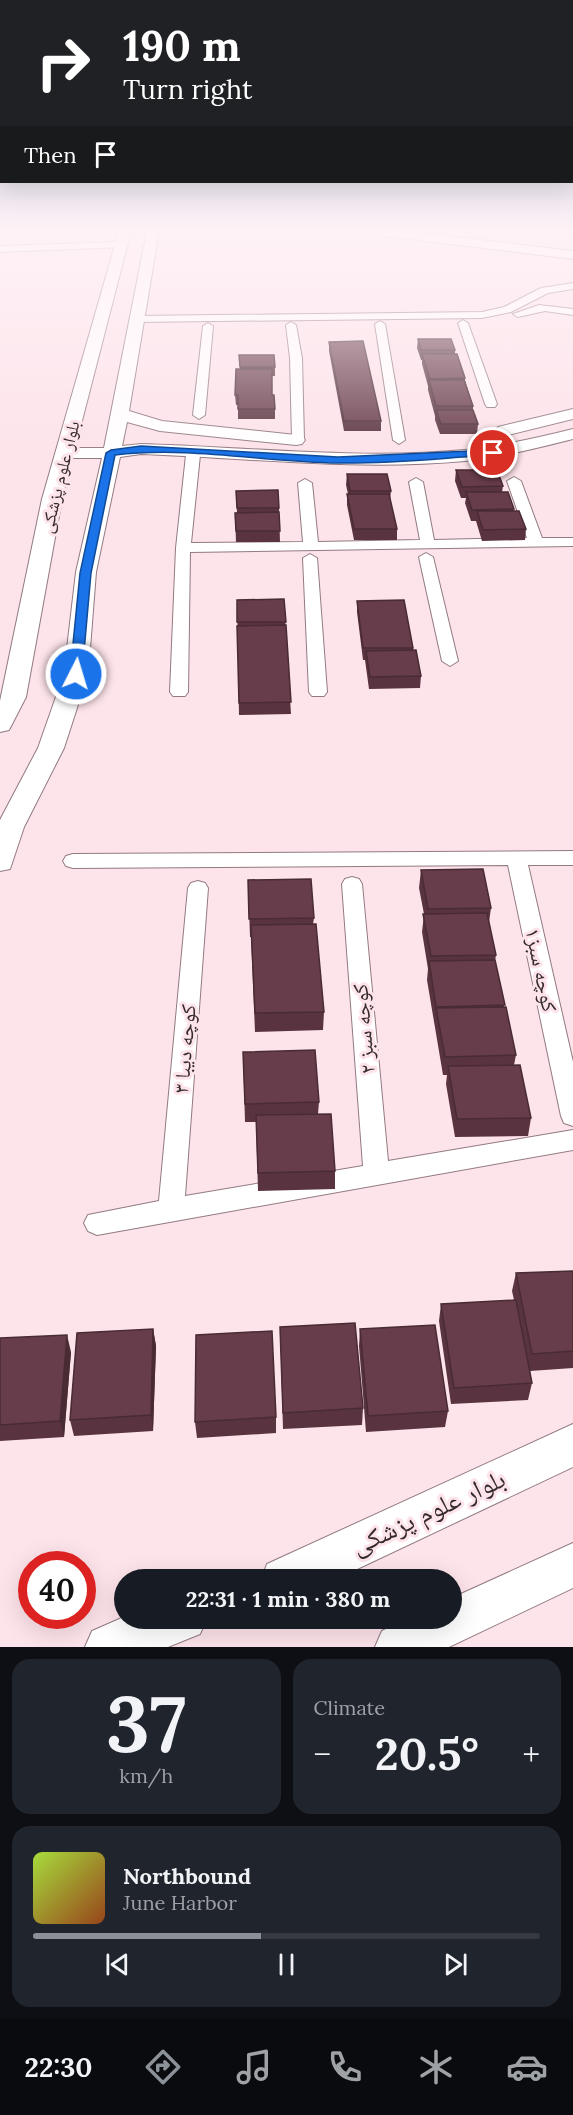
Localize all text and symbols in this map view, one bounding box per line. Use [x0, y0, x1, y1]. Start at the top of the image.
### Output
text: 190 m [123, 19, 241, 73]
icon: right [24, 24, 102, 102]
text: Turn right [123, 72, 252, 106]
icon: arrive [89, 138, 122, 171]
text: Then [24, 141, 77, 169]
street label: بلوار علوم پزشکی [34, 418, 86, 536]
pin [467, 427, 518, 478]
icon: arrive [476, 436, 509, 469]
position arrow [44, 642, 108, 706]
street label: کوچه سبز۱ [519, 926, 564, 1014]
street label: کوچه سبز ۲ [346, 983, 381, 1075]
street label: کوچه دیبا ۳ [167, 1003, 202, 1095]
street label: بلوار علوم پزشکی [345, 1461, 511, 1563]
speed limit sign: 40 [18, 1551, 96, 1629]
text: 22:31 · 1 min · 380 m [186, 1585, 390, 1613]
text: 37 [106, 1674, 186, 1773]
text: Climate [314, 1695, 385, 1720]
text: 20.5° [375, 1725, 479, 1782]
text: − [314, 1733, 331, 1775]
text: + [522, 1733, 540, 1775]
text: km/h [119, 1763, 173, 1788]
text: Northbound [123, 1862, 251, 1890]
text: June Harbor [123, 1890, 237, 1915]
icon: previous [101, 1948, 134, 1981]
icon: pause [270, 1948, 303, 1981]
icon: next [439, 1948, 472, 1981]
icon: directions [142, 2046, 184, 2088]
icon: music [233, 2046, 275, 2088]
icon: phone [324, 2046, 366, 2088]
icon: climate [415, 2046, 457, 2088]
icon: car [506, 2046, 548, 2088]
text: 22:30 [25, 2050, 92, 2084]

